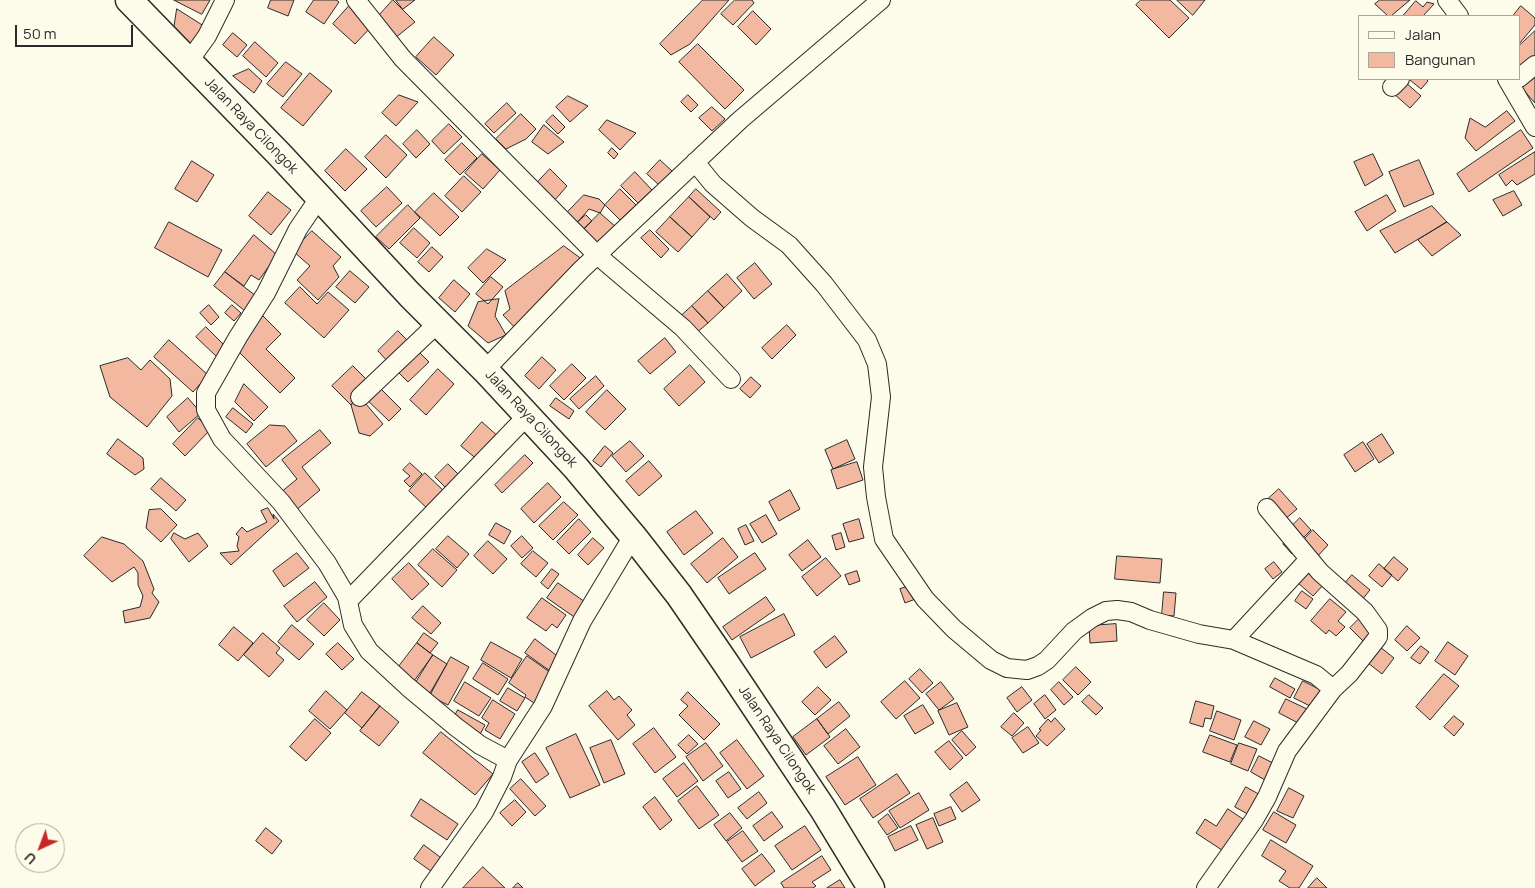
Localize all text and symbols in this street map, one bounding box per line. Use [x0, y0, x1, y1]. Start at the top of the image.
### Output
scale bar [18, 15, 135, 47]
legend [1358, 15, 1520, 80]
text: 50 m [23, 23, 57, 44]
text: Jalan [1405, 24, 1441, 45]
text: Bangunan [1405, 49, 1475, 70]
street label: Jalan Raya Cilongok [201, 75, 301, 177]
street label: Jalan Raya Cilongok [482, 367, 580, 471]
street label: Jalan Raya Cilongok [735, 683, 819, 797]
north arrow [15, 823, 65, 873]
text: U [20, 848, 40, 869]

